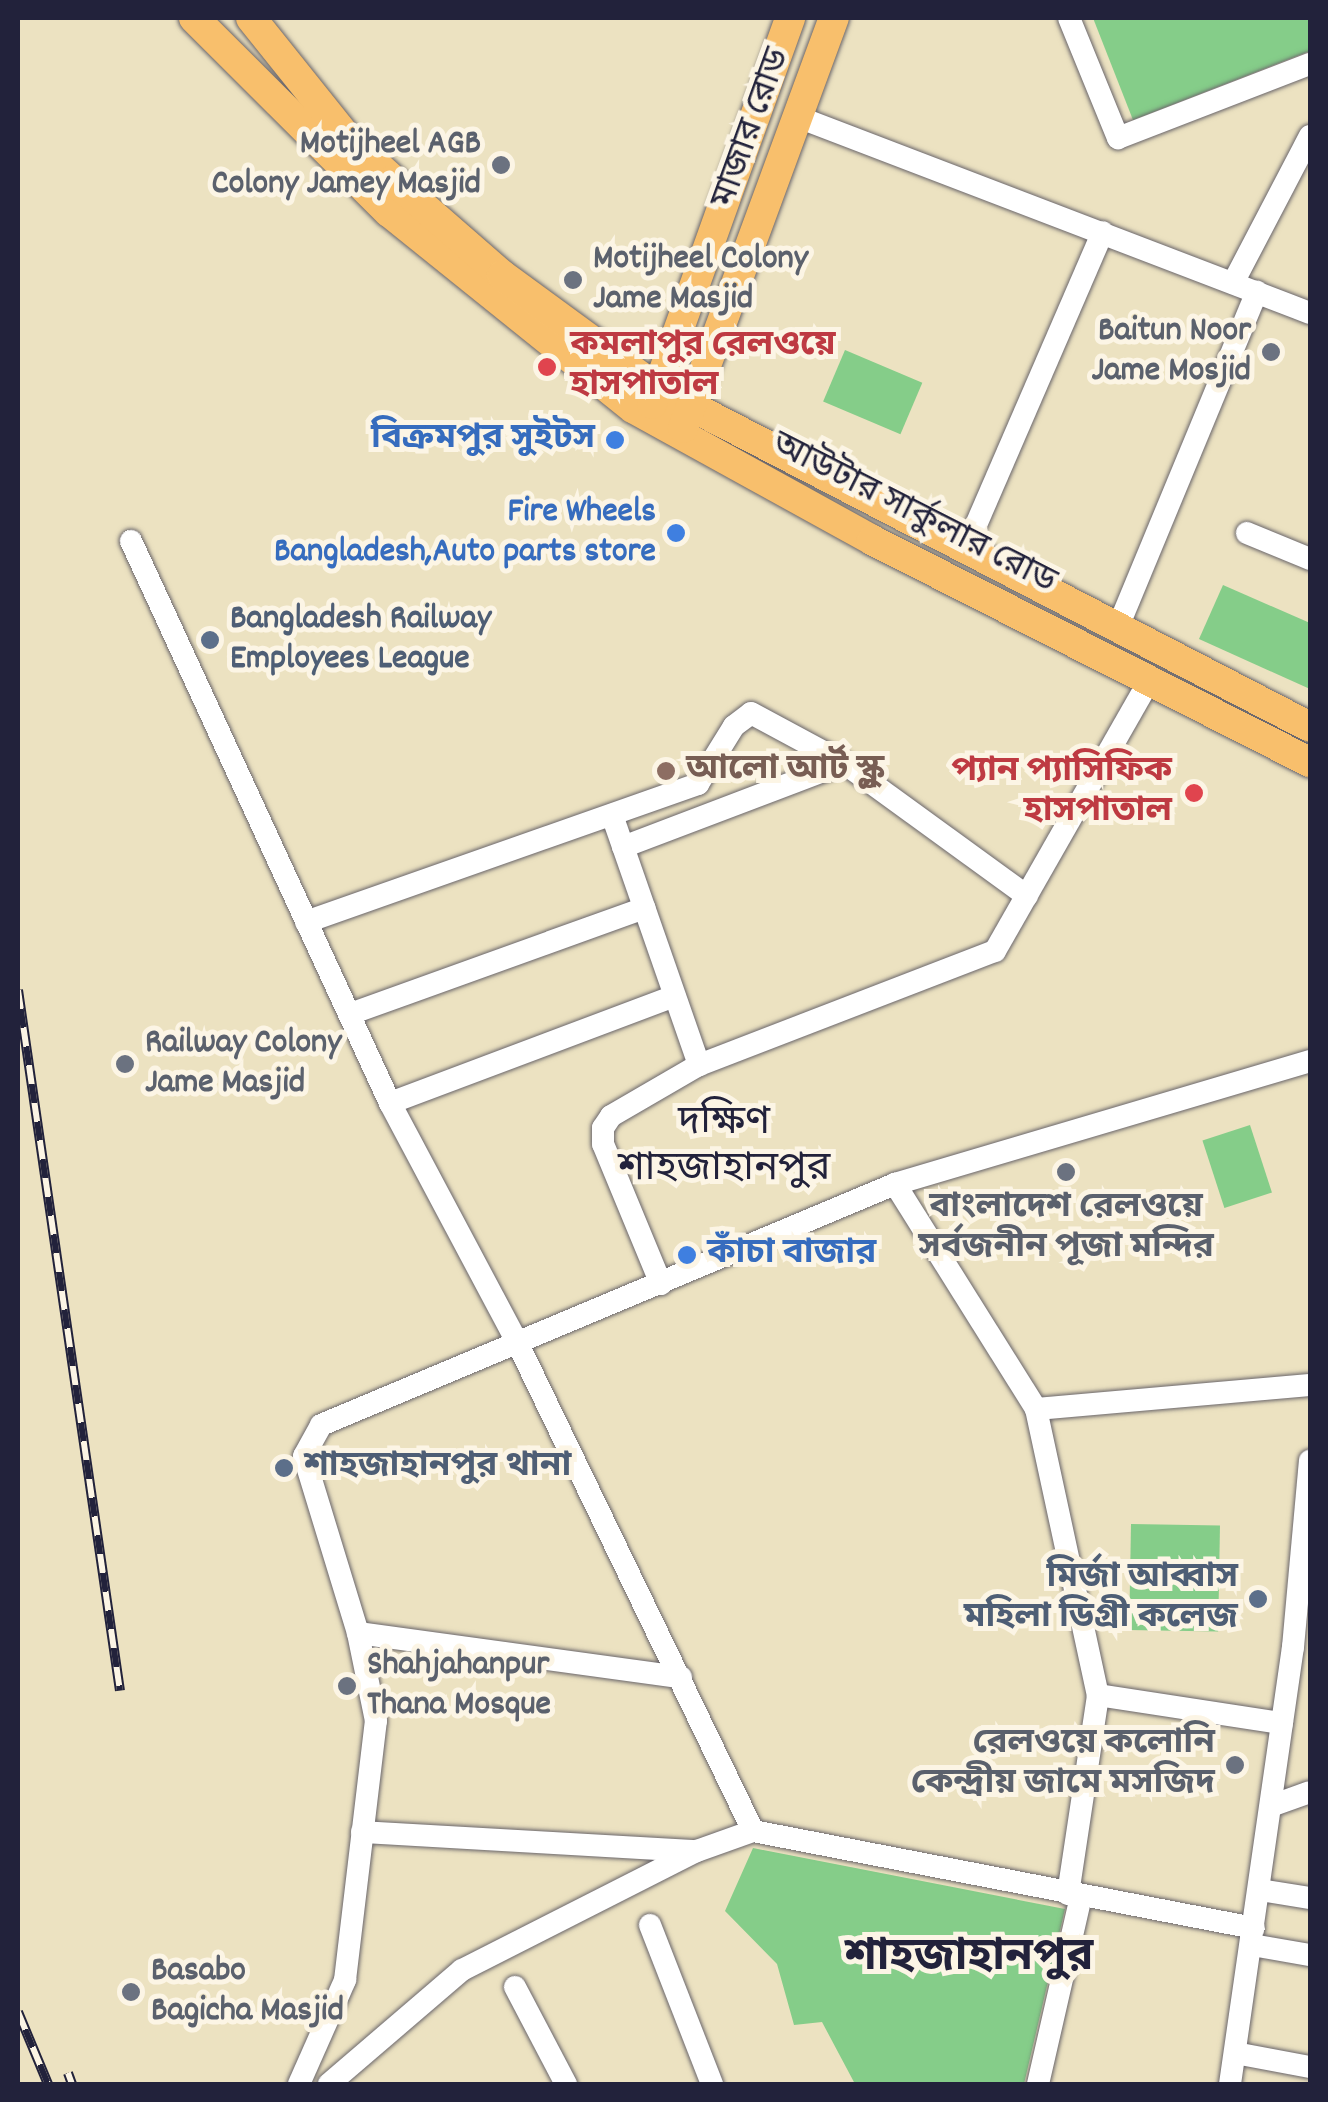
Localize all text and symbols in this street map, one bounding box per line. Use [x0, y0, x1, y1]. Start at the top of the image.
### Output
street label: মাজার রোড [705, 43, 801, 215]
place label: Motijheel AGB Colony Jamey Masjid [211, 124, 481, 206]
marker: Motijheel AGB Colony Jamey Masjid [490, 154, 512, 176]
place label: Motijheel Colony Jame Masjid [593, 239, 808, 321]
marker: Motijheel Colony Jame Masjid [562, 269, 584, 291]
place label: Baitun Noor Jame Mosjid [1092, 311, 1251, 393]
place label: কমলাপুর রেলওয়ে হাসপাতাল [570, 326, 836, 408]
marker: Baitun Noor Jame Mosjid [1260, 341, 1282, 363]
marker: কমলাপুর রেলওয়ে হাসপাতাল [534, 354, 560, 380]
place label: বিক্রমপুর সুইটস [371, 419, 595, 461]
street label: আউটার সার্কুলার রোড [764, 425, 1062, 605]
marker: বিক্রমপুর সুইটস [604, 429, 626, 451]
place label: Fire Wheels Bangladesh,Auto parts store [274, 492, 656, 574]
marker: Fire Wheels Bangladesh,Auto parts store [665, 522, 687, 544]
place label: Bangladesh Railway Employees League [230, 599, 491, 681]
marker: Bangladesh Railway Employees League [199, 629, 221, 651]
place label: আলো আর্ট স্কুল [686, 750, 884, 792]
place label: প্যান প্যাসিফিক হাসপাতাল [951, 752, 1172, 834]
marker: আলো আর্ট স্কুল [655, 760, 677, 782]
marker: প্যান প্যাসিফিক হাসপাতাল [1181, 780, 1207, 806]
place label: Railway Colony Jame Masjid [145, 1023, 341, 1105]
marker: Railway Colony Jame Masjid [114, 1053, 136, 1075]
district label: দক্ষিণ শাহজাহানপুর [618, 1102, 830, 1196]
marker: বাংলাদেশ রেলওয়ে সর্বজনীন পূজা মন্দির [1055, 1161, 1077, 1183]
place label: বাংলাদেশ রেলওয়ে সর্বজনীন পূজা মন্দির [918, 1188, 1214, 1270]
place label: কাঁচা বাজার [707, 1234, 876, 1276]
marker: কাঁচা বাজার [676, 1244, 698, 1266]
place label: শাহজাহানপুর থানা [304, 1447, 571, 1489]
marker: শাহজাহানপুর থানা [273, 1457, 295, 1479]
place label: মির্জা আব্বাস মহিলা ডিগ্রী কলেজ [964, 1558, 1238, 1640]
marker: মির্জা আব্বাস মহিলা ডিগ্রী কলেজ [1247, 1588, 1269, 1610]
place label: Shahjahanpur Thana Mosque [367, 1645, 551, 1727]
marker: Shahjahanpur Thana Mosque [336, 1675, 358, 1697]
place label: রেলওয়ে কলোনি কেন্দ্রীয় জামে মসজিদ [911, 1724, 1215, 1806]
marker: রেলওয়ে কলোনি কেন্দ্রীয় জামে মসজিদ [1224, 1754, 1246, 1776]
district label: শাহজাহানপুর [845, 1934, 1093, 1988]
place label: Basabo Bagicha Masjid [151, 1951, 344, 2033]
marker: Basabo Bagicha Masjid [120, 1981, 142, 2003]

